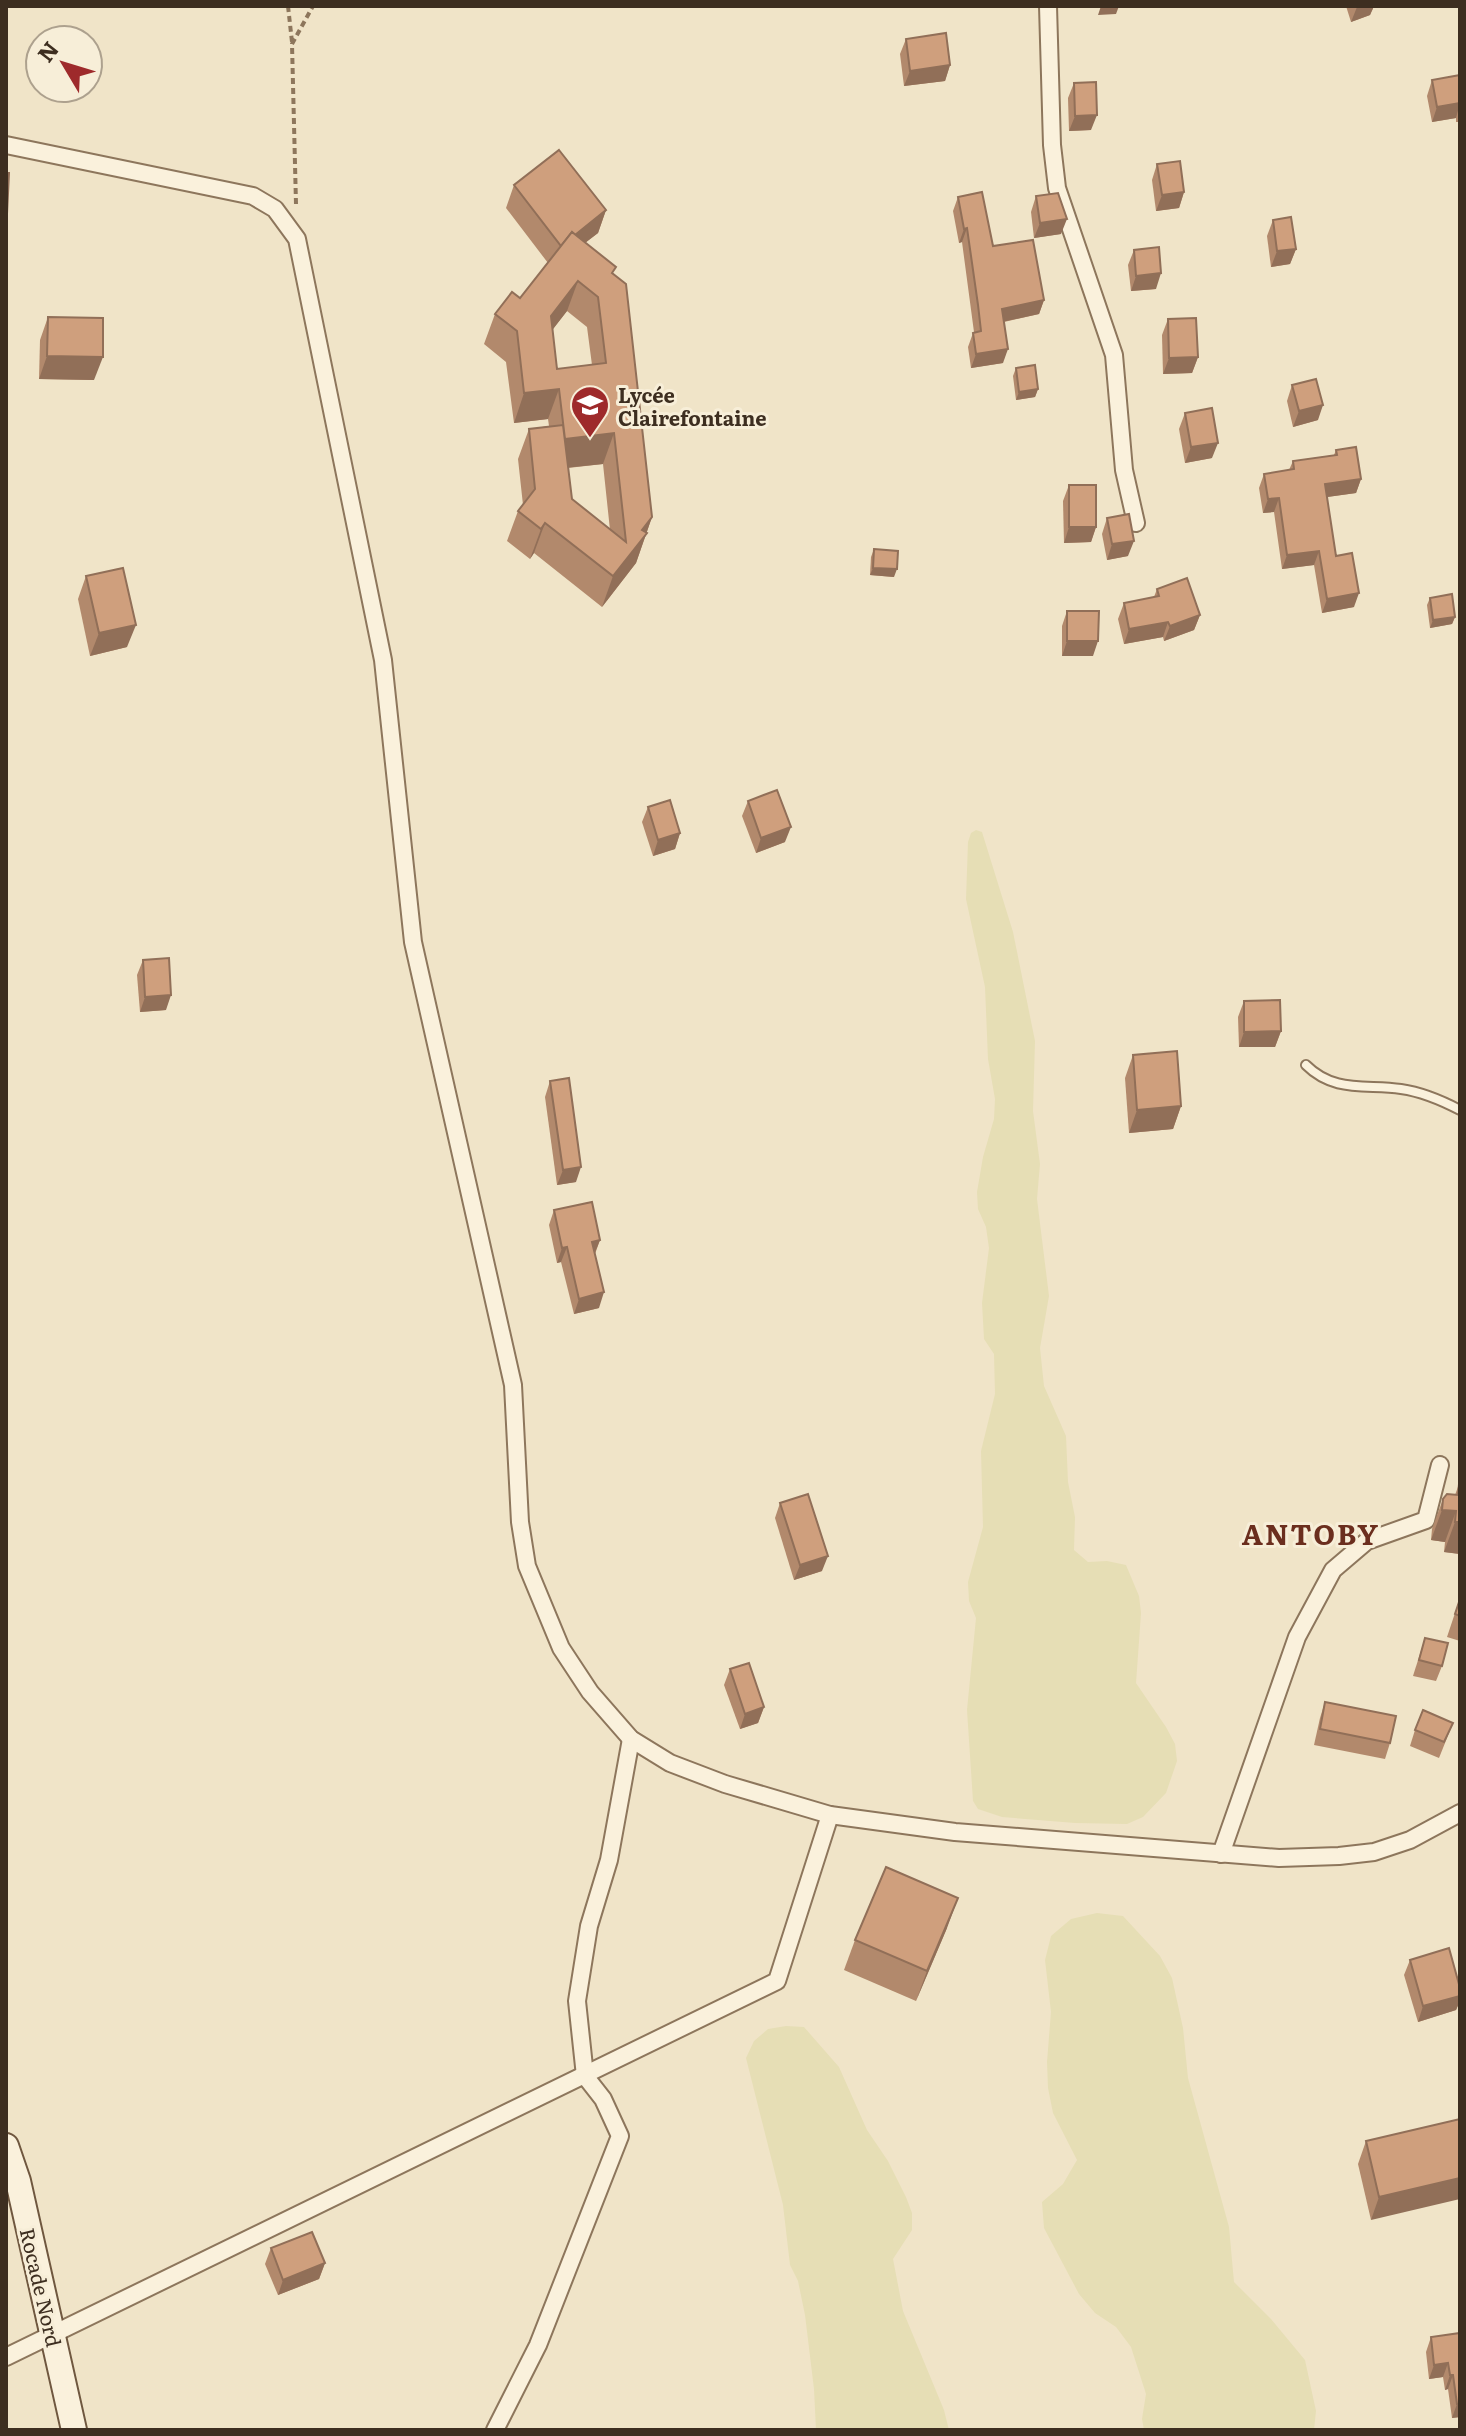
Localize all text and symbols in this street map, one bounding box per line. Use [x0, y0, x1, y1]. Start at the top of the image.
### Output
north arrow [24, 24, 104, 104]
text: N [28, 33, 66, 68]
place label: Lycée Clairefontaine [618, 379, 767, 432]
school or university icon: Lycée Clairefontaine [569, 384, 611, 439]
district label: ANTOBY [1242, 1512, 1380, 1554]
street label: Rocade Nord [14, 2224, 70, 2350]

